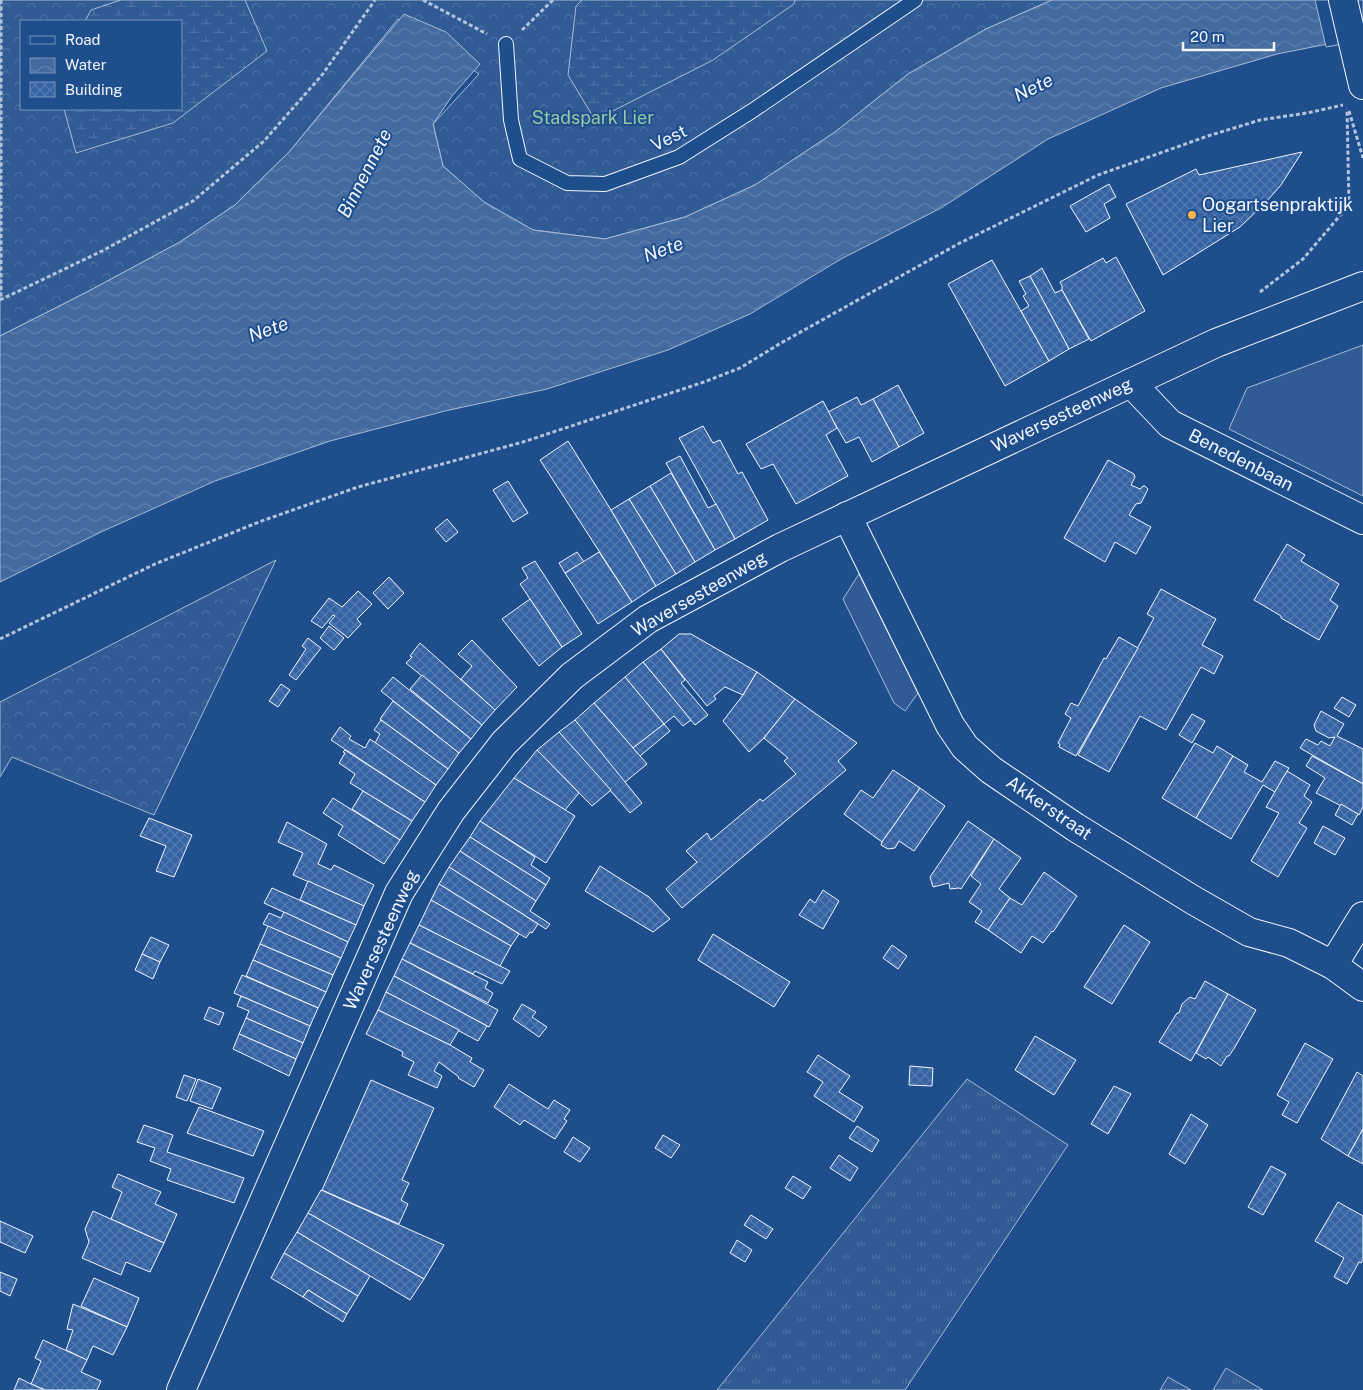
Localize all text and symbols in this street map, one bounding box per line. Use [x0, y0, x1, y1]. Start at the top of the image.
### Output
legend [20, 20, 182, 110]
scale bar [1183, 20, 1274, 52]
text: 20 m [1190, 28, 1225, 45]
text: Road [65, 31, 101, 48]
text: Water [65, 56, 107, 73]
water label: Nete [1010, 68, 1056, 106]
text: Building [65, 81, 123, 98]
park label: Stadspark Lier [532, 107, 654, 128]
street label: Vest [647, 120, 690, 155]
water label: Binnennete [332, 125, 396, 221]
place label: Oogartsenpraktijk Lier [1202, 194, 1353, 236]
marker: Oogartsenpraktijk Lier [1186, 209, 1198, 221]
water label: Nete [640, 232, 686, 266]
water label: Nete [245, 312, 291, 346]
street label: Waversesteenweg [988, 373, 1135, 456]
street label: Benedenbaan [1185, 424, 1297, 495]
street label: Waversesteenweg [627, 546, 770, 641]
street label: Akkerstraat [1002, 771, 1096, 844]
street label: Waversesteenweg [339, 866, 422, 1013]

